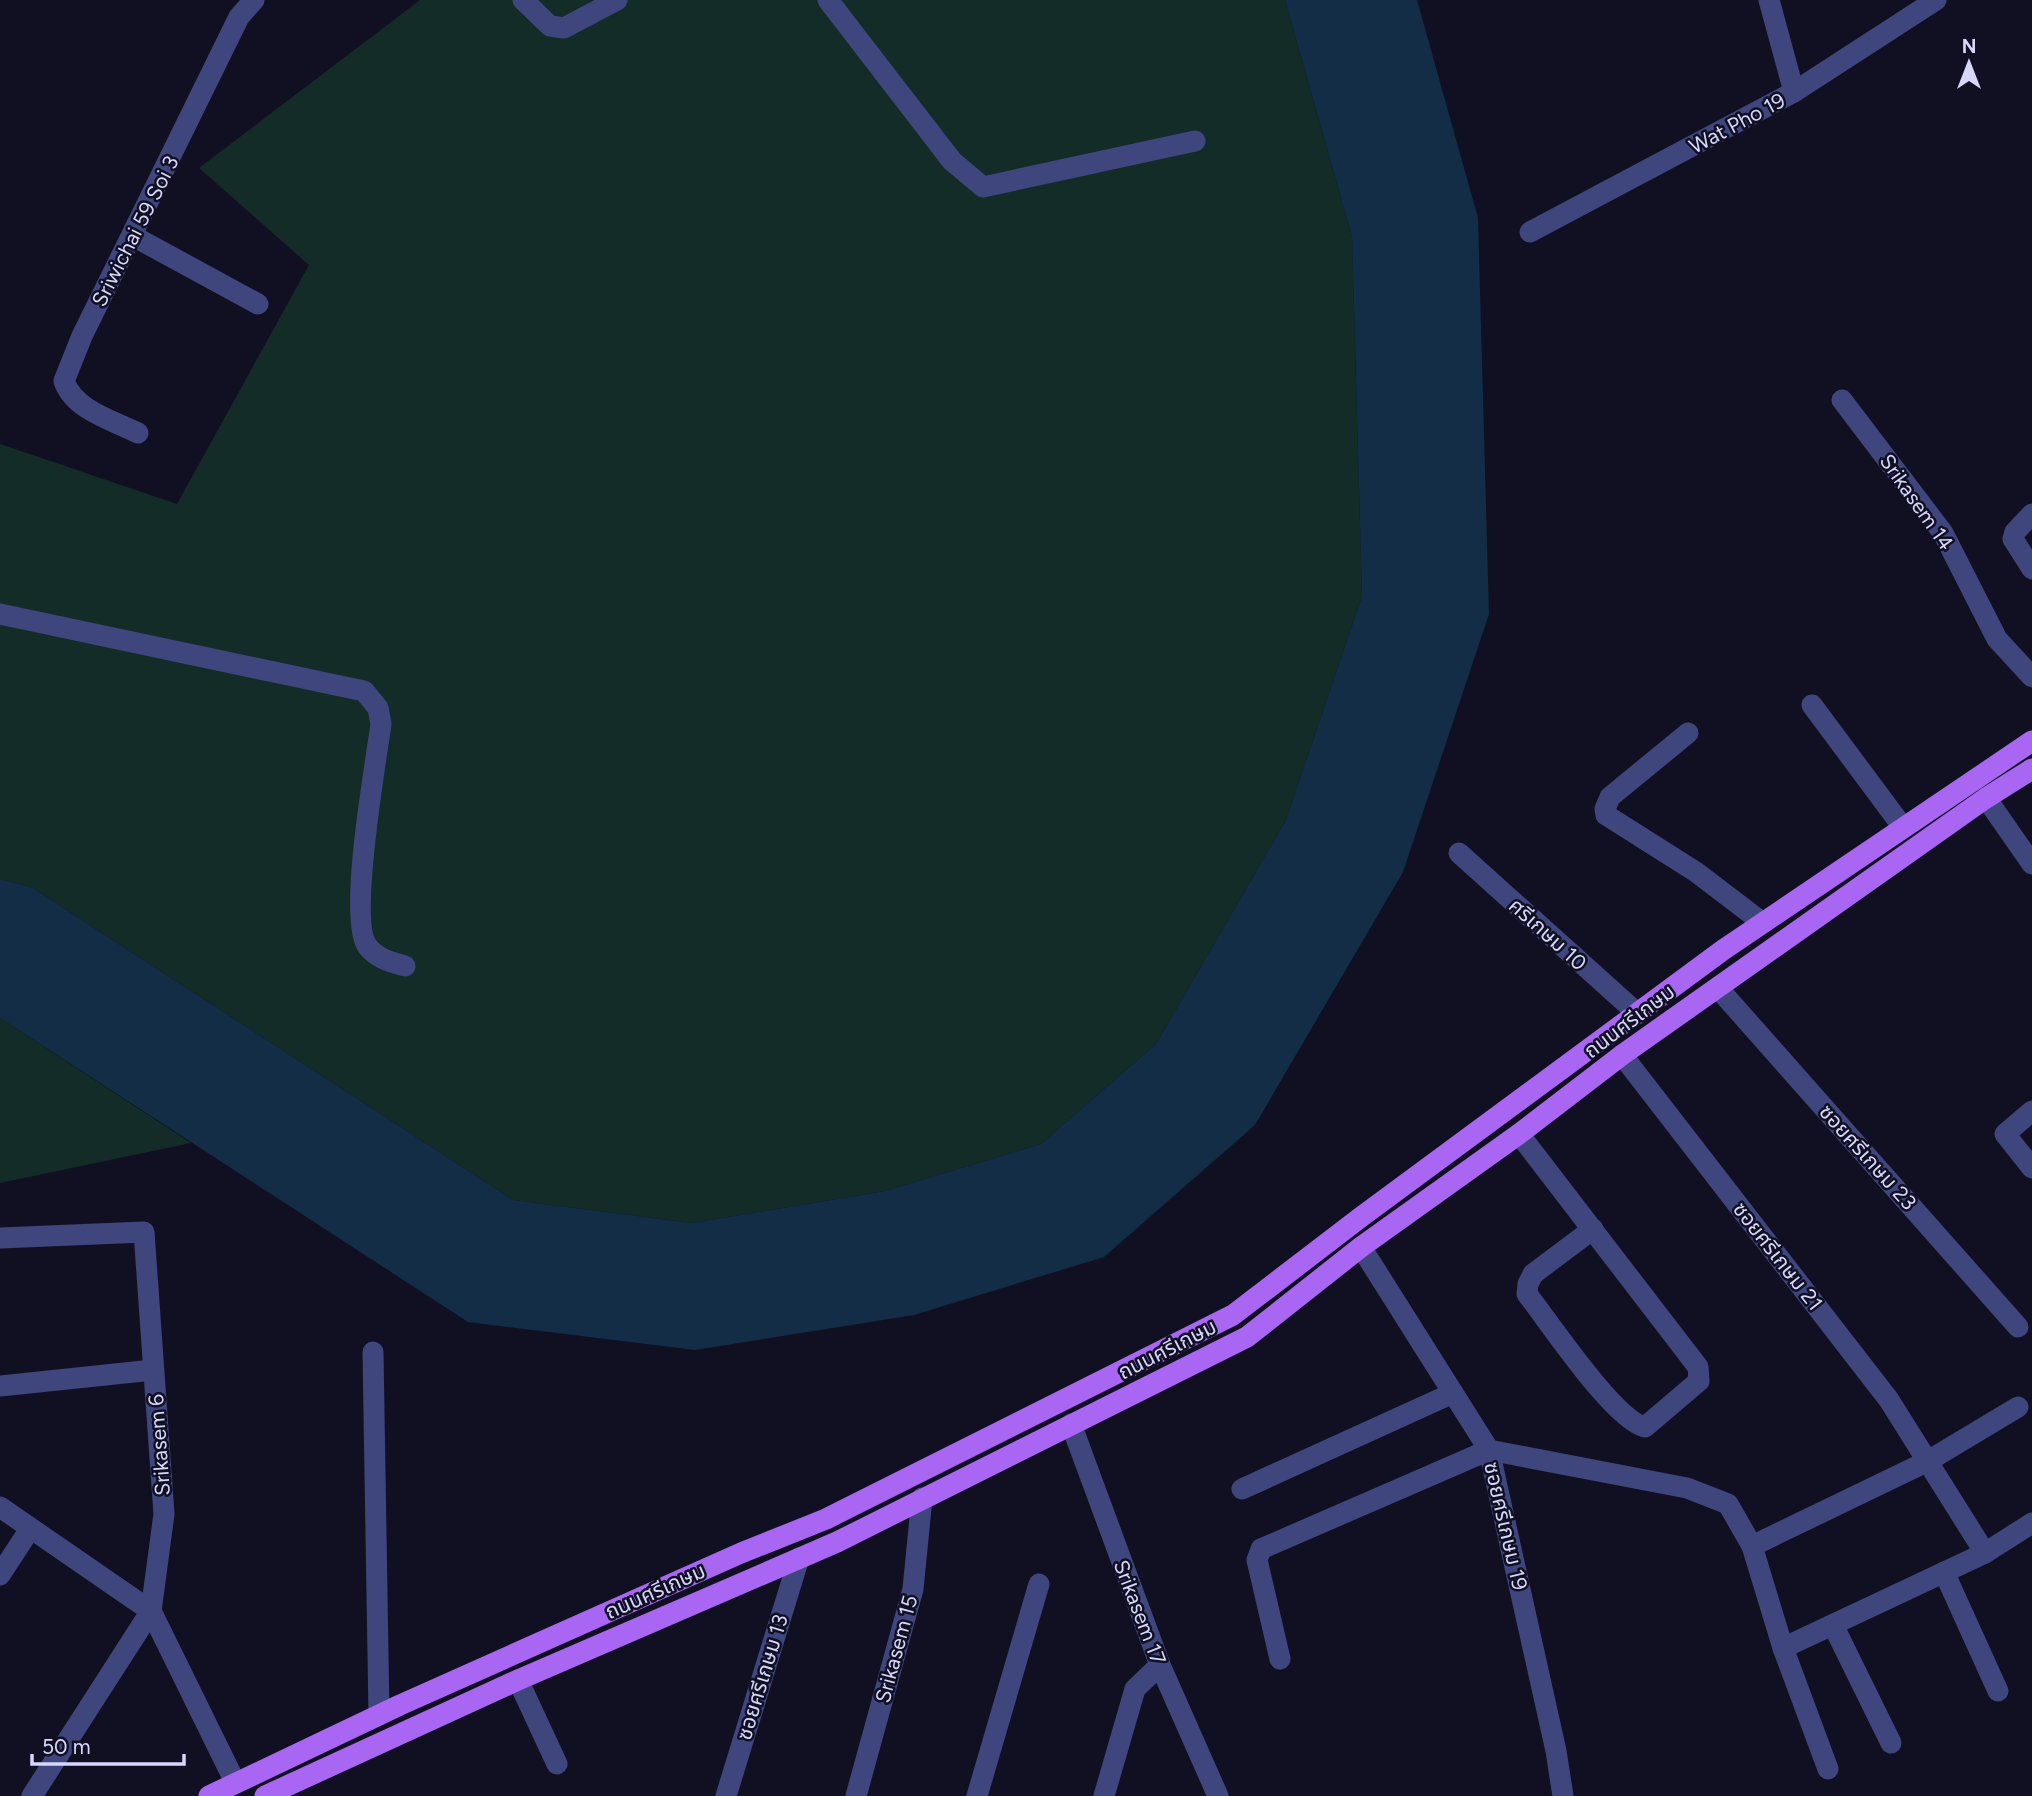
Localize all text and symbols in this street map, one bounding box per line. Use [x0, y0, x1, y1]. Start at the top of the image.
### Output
north arrow [1934, 28, 2004, 98]
text: N [1962, 35, 1976, 58]
street label: Wat Pho 19 [1685, 87, 1789, 159]
street label: Sriwichai 59 Soi 3 [86, 151, 184, 311]
street label: Srikasem 14 [1875, 449, 1959, 555]
street label: ศรีเกษม 10 [1504, 893, 1592, 975]
street label: ถนนศรีเกษม [1579, 979, 1679, 1063]
street label: ซอยศรีเกษม 23 [1814, 1099, 1922, 1215]
street label: ซอยศรีเกษม 21 [1728, 1197, 1828, 1315]
street label: ถนนศรีเกษม [1114, 1314, 1220, 1384]
street label: Srikasem 6 [143, 1393, 175, 1497]
street label: ซอยศรีเกษม 19 [1479, 1460, 1533, 1592]
street label: Srikasem 17 [1109, 1556, 1171, 1668]
street label: ถนนศรีเกษม [601, 1558, 709, 1624]
street label: Srikasem 15 [870, 1592, 922, 1706]
street label: ซอยศรีเกษม 13 [731, 1611, 793, 1743]
scale bar [32, 1722, 184, 1766]
text: 50 m [42, 1734, 91, 1759]

